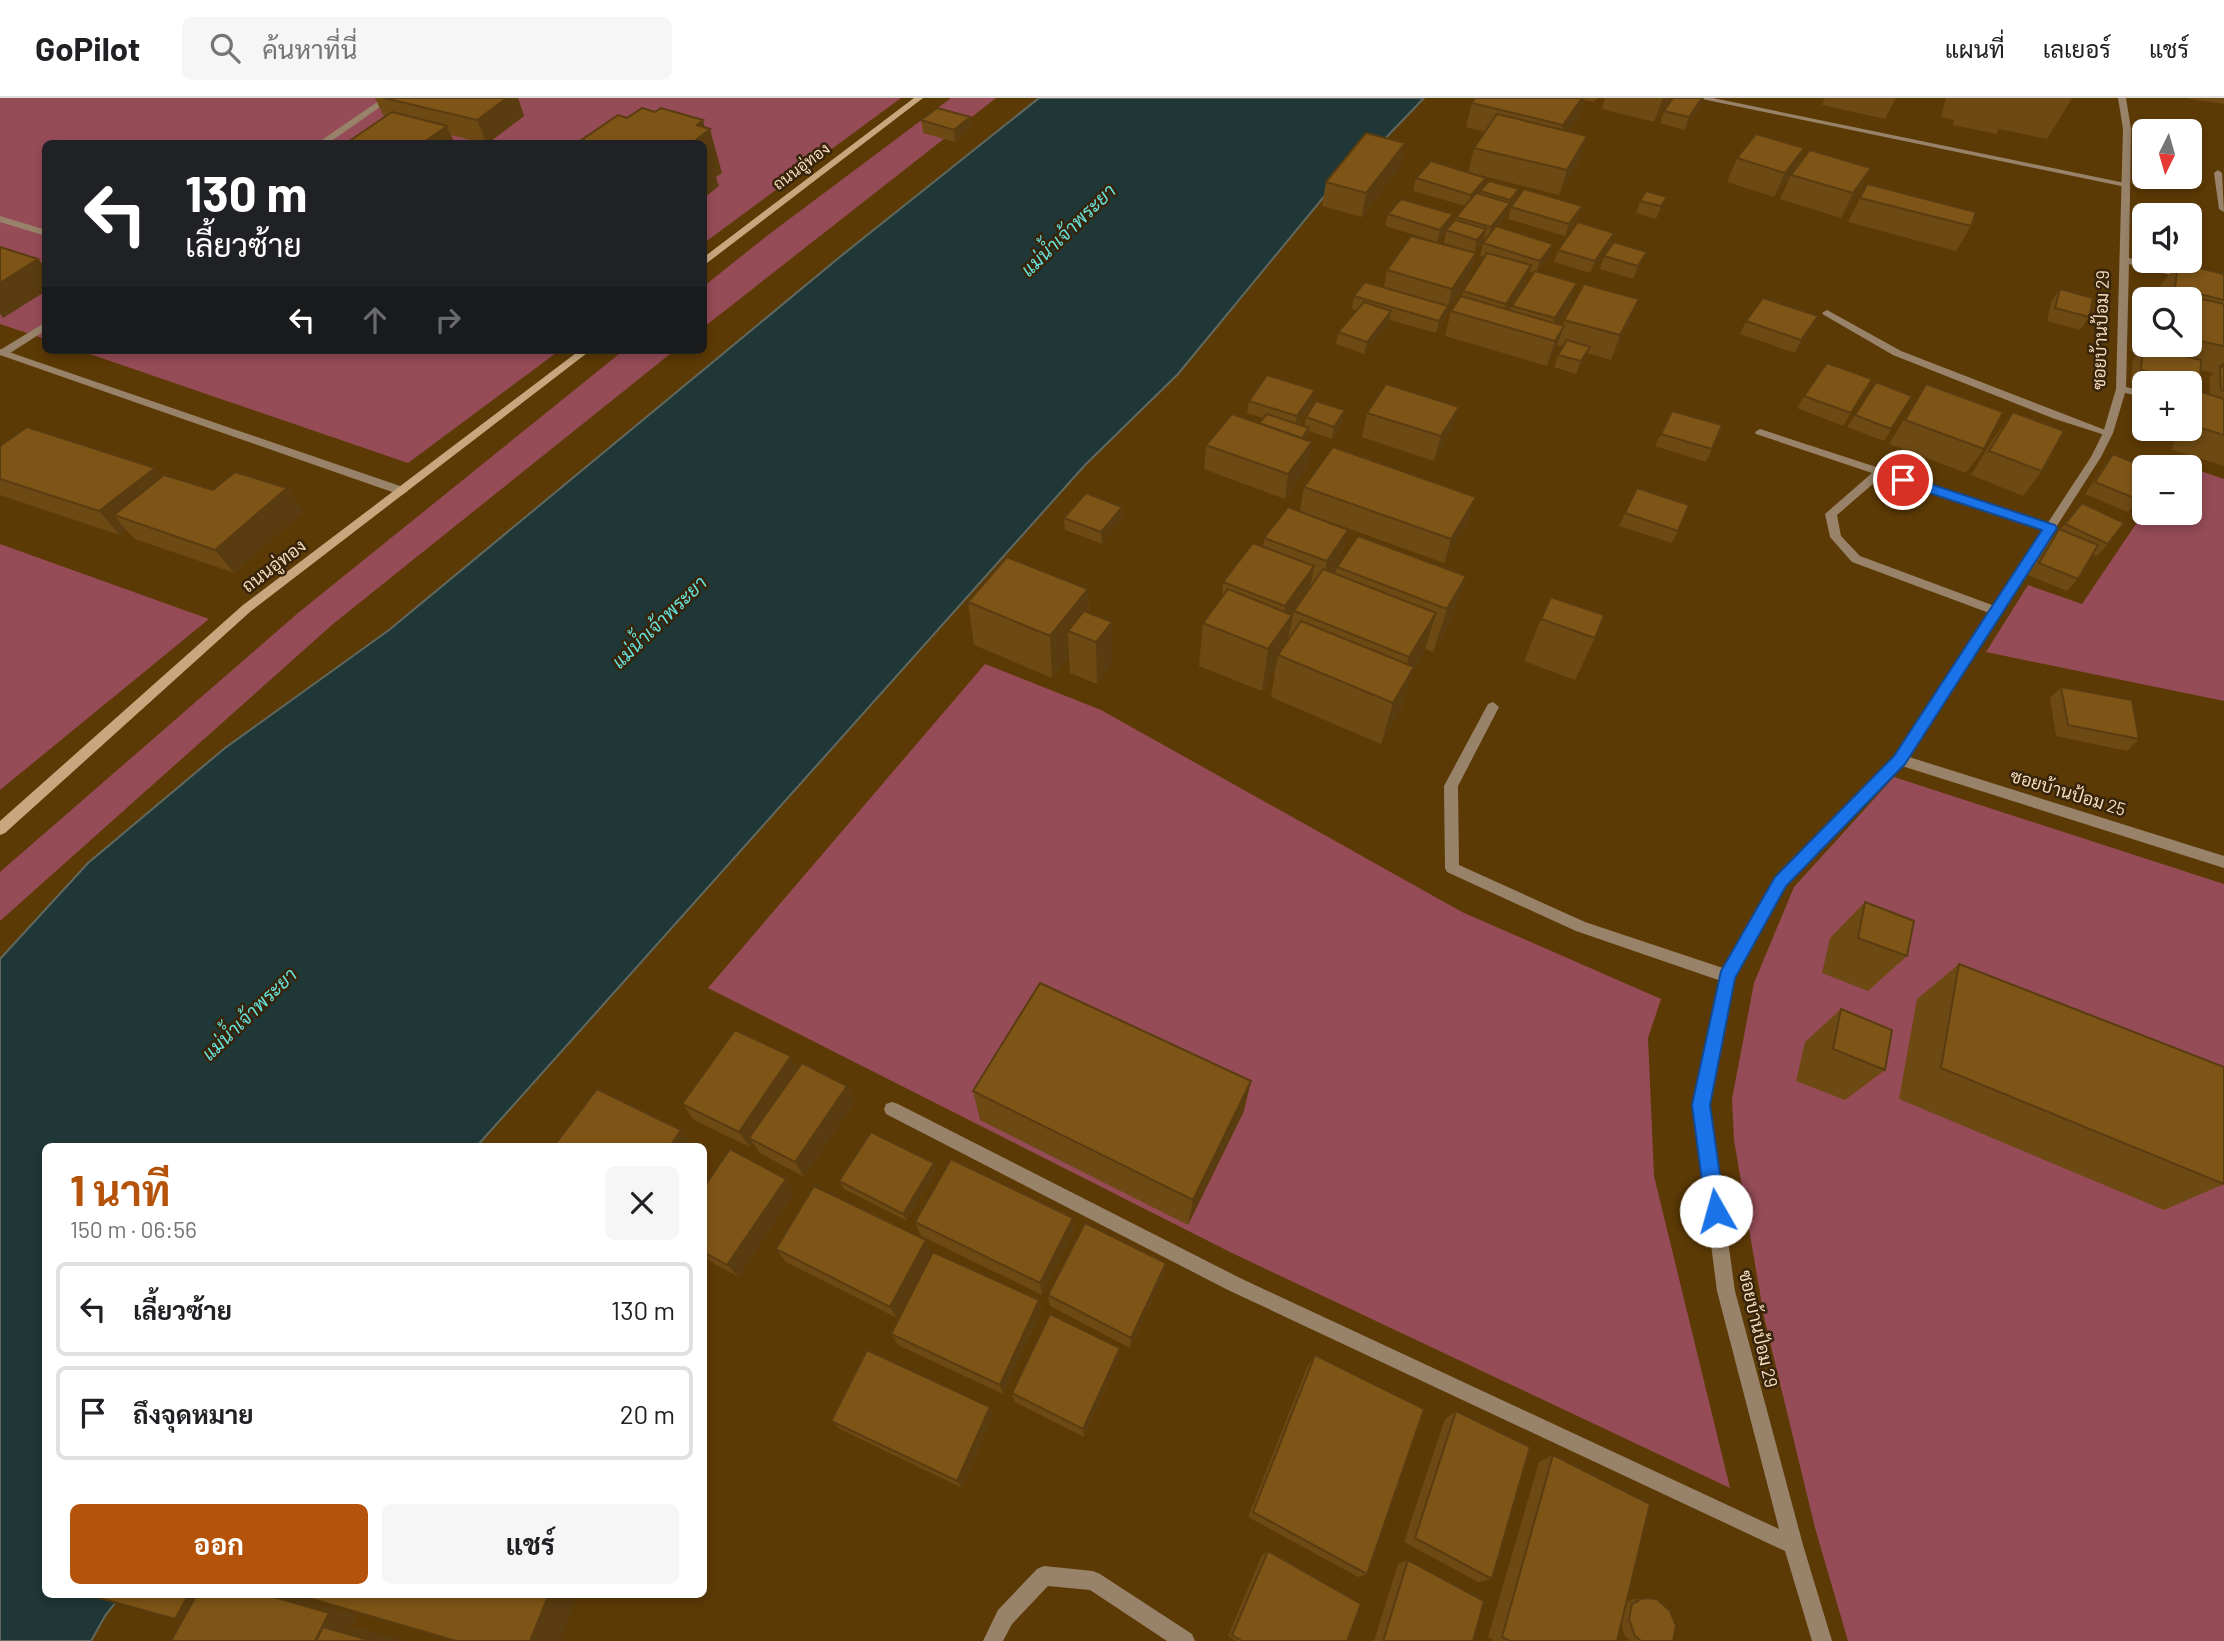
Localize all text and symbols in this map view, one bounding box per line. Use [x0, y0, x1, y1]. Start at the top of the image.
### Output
search box [182, 17, 672, 80]
text: GoPilot [35, 28, 140, 68]
icon: search [206, 29, 244, 67]
text: ค้นหาที่นี่ [262, 33, 357, 64]
text: แผนที่ [1945, 34, 2005, 63]
text: เลเยอร์ [2043, 34, 2111, 63]
text: แชร์ [2149, 34, 2189, 63]
north arrow [2132, 119, 2202, 189]
map controls [2132, 119, 2202, 525]
street label: ถนนอู่ทอง [769, 138, 835, 196]
text: 130 m [185, 163, 307, 222]
icon: left [70, 168, 161, 259]
water label: แม่น้ำเจ้าพระยา [1013, 177, 1120, 281]
button: sound [2132, 203, 2202, 273]
text: เลี้ยวซ้าย [185, 225, 302, 263]
street label: ซอยบ้านป้อม 29 [2087, 270, 2113, 390]
button: search [2132, 287, 2202, 357]
icon: left [283, 301, 321, 339]
icon: ahead [356, 301, 394, 339]
icon: right [429, 301, 467, 339]
button: + [2132, 371, 2202, 441]
pin [1873, 450, 1933, 510]
button: − [2132, 455, 2202, 525]
icon: arrive [1884, 461, 1922, 499]
street label: ถนนอู่ทอง [237, 534, 312, 599]
water label: แม่น้ำเจ้าพระยา [604, 569, 711, 673]
street label: ซอยบ้านป้อม 25 [2008, 764, 2129, 820]
water label: แม่น้ำเจ้าพระยา [194, 961, 301, 1065]
text: 1 นาที [70, 1164, 170, 1214]
button: close [605, 1166, 679, 1240]
position arrow [1679, 1174, 1753, 1248]
text: 150 m · 06:56 [70, 1215, 197, 1243]
street label: ซอยบ้านป้อม 29 [1735, 1268, 1783, 1390]
icon: left [74, 1290, 112, 1328]
text: เลี้ยวซ้าย [133, 1294, 232, 1325]
text: 130 m [611, 1294, 675, 1325]
icon: arrive [74, 1394, 112, 1432]
text: ถึงจุดหมาย [133, 1398, 254, 1429]
text: 20 m [620, 1398, 675, 1429]
button: ออก [70, 1504, 368, 1584]
button: แชร์ [382, 1504, 679, 1584]

